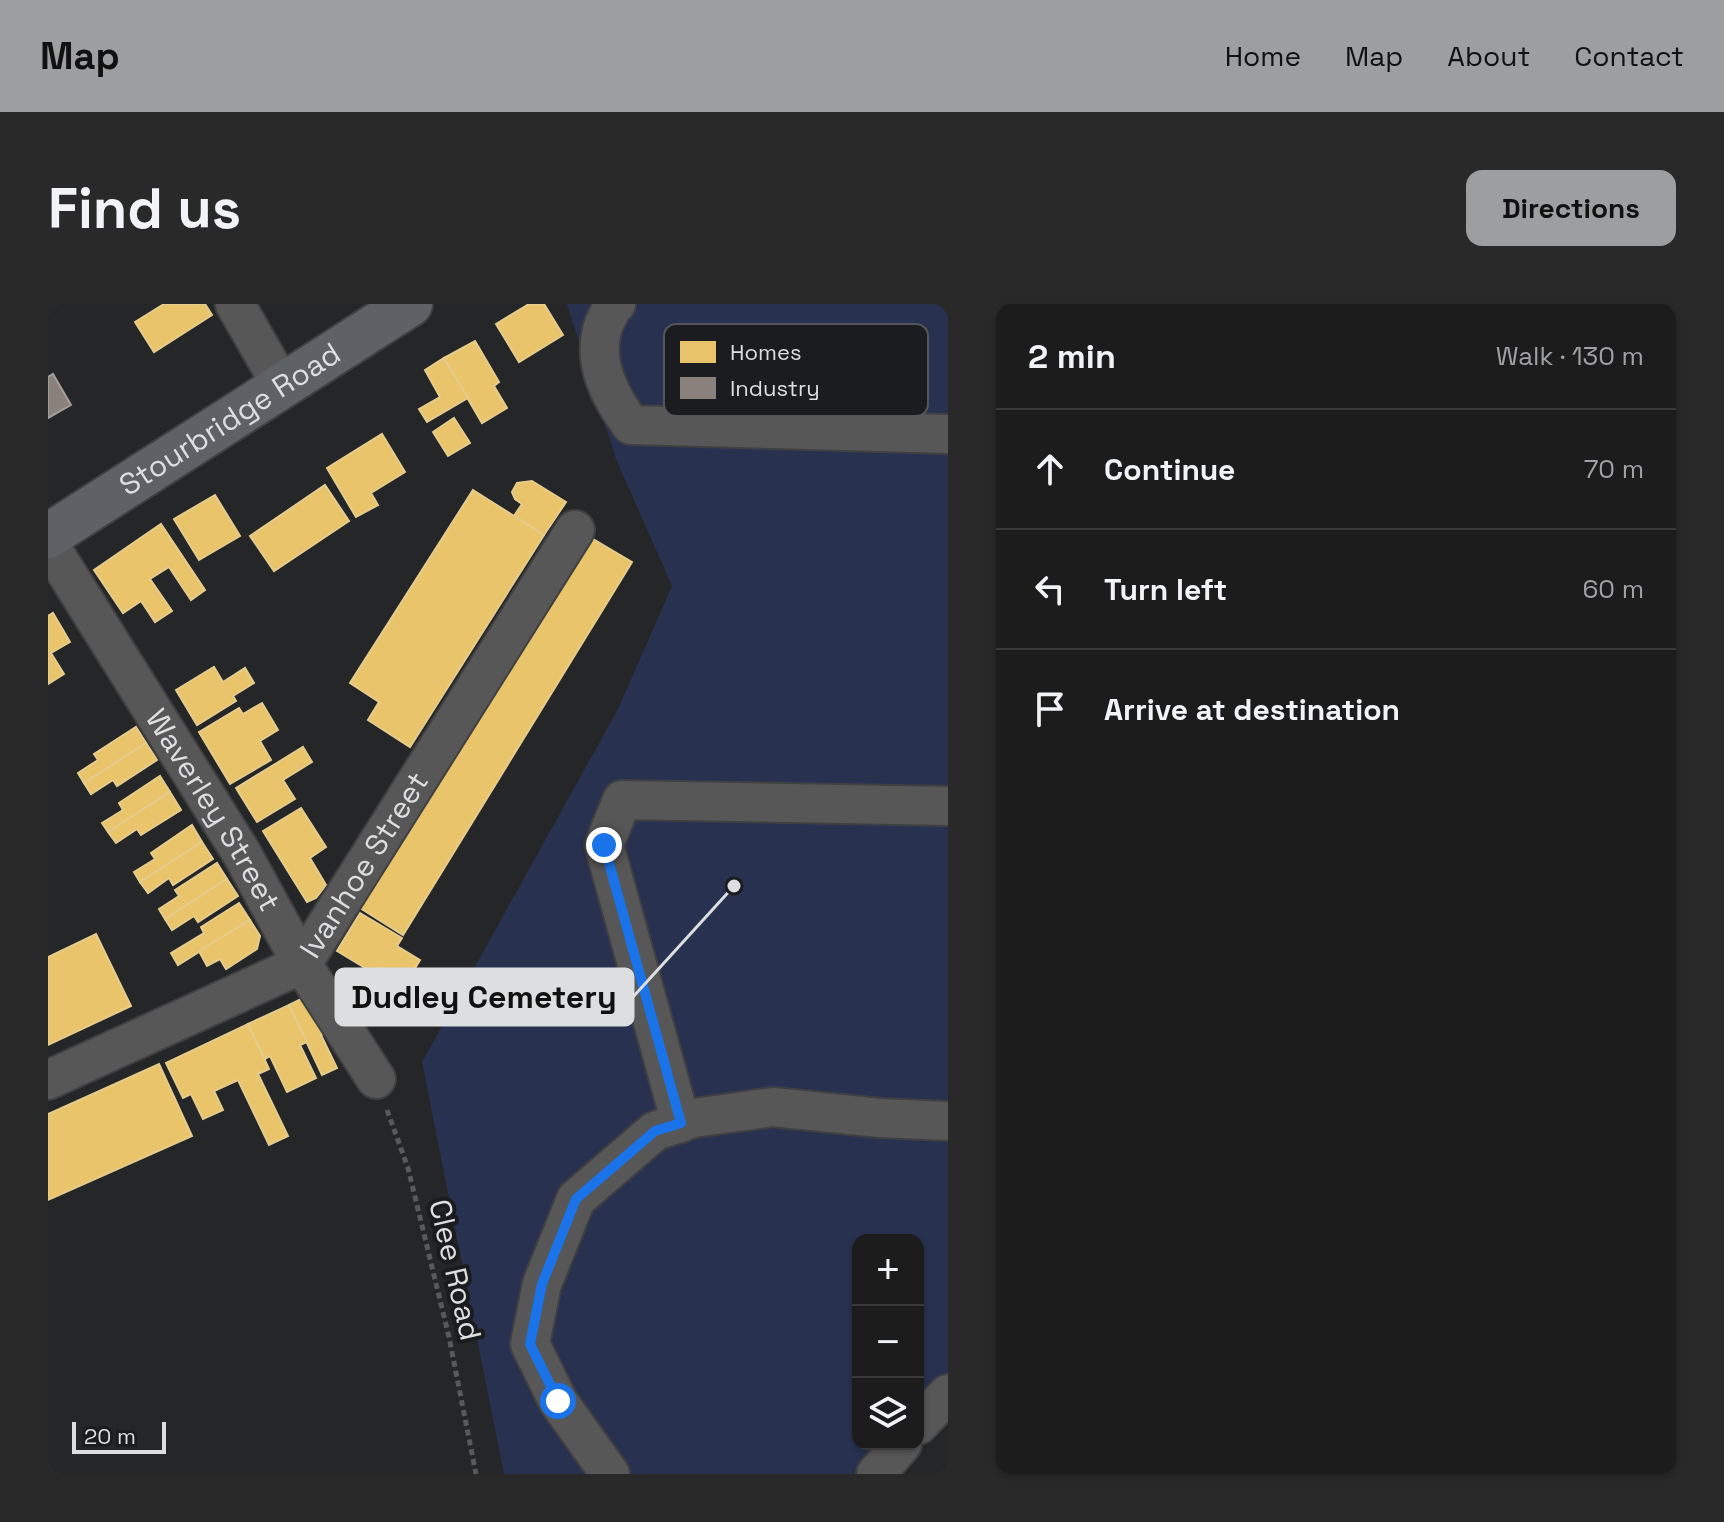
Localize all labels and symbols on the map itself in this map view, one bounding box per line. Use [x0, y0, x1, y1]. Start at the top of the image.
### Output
legend [664, 324, 928, 416]
street label: Stourbridge Road [111, 334, 348, 504]
text: Homes [730, 338, 802, 366]
text: Industry [730, 374, 820, 402]
street label: Waverley Street [137, 701, 289, 918]
street label: Ivanhoe Street [291, 764, 437, 965]
route end [586, 827, 622, 863]
callout: Dudley Cemetery [336, 969, 633, 1025]
text: Dudley Cemetery [351, 977, 617, 1017]
street label: Clee Road [420, 1196, 491, 1344]
route start [540, 1383, 576, 1419]
scale bar [72, 1418, 166, 1454]

